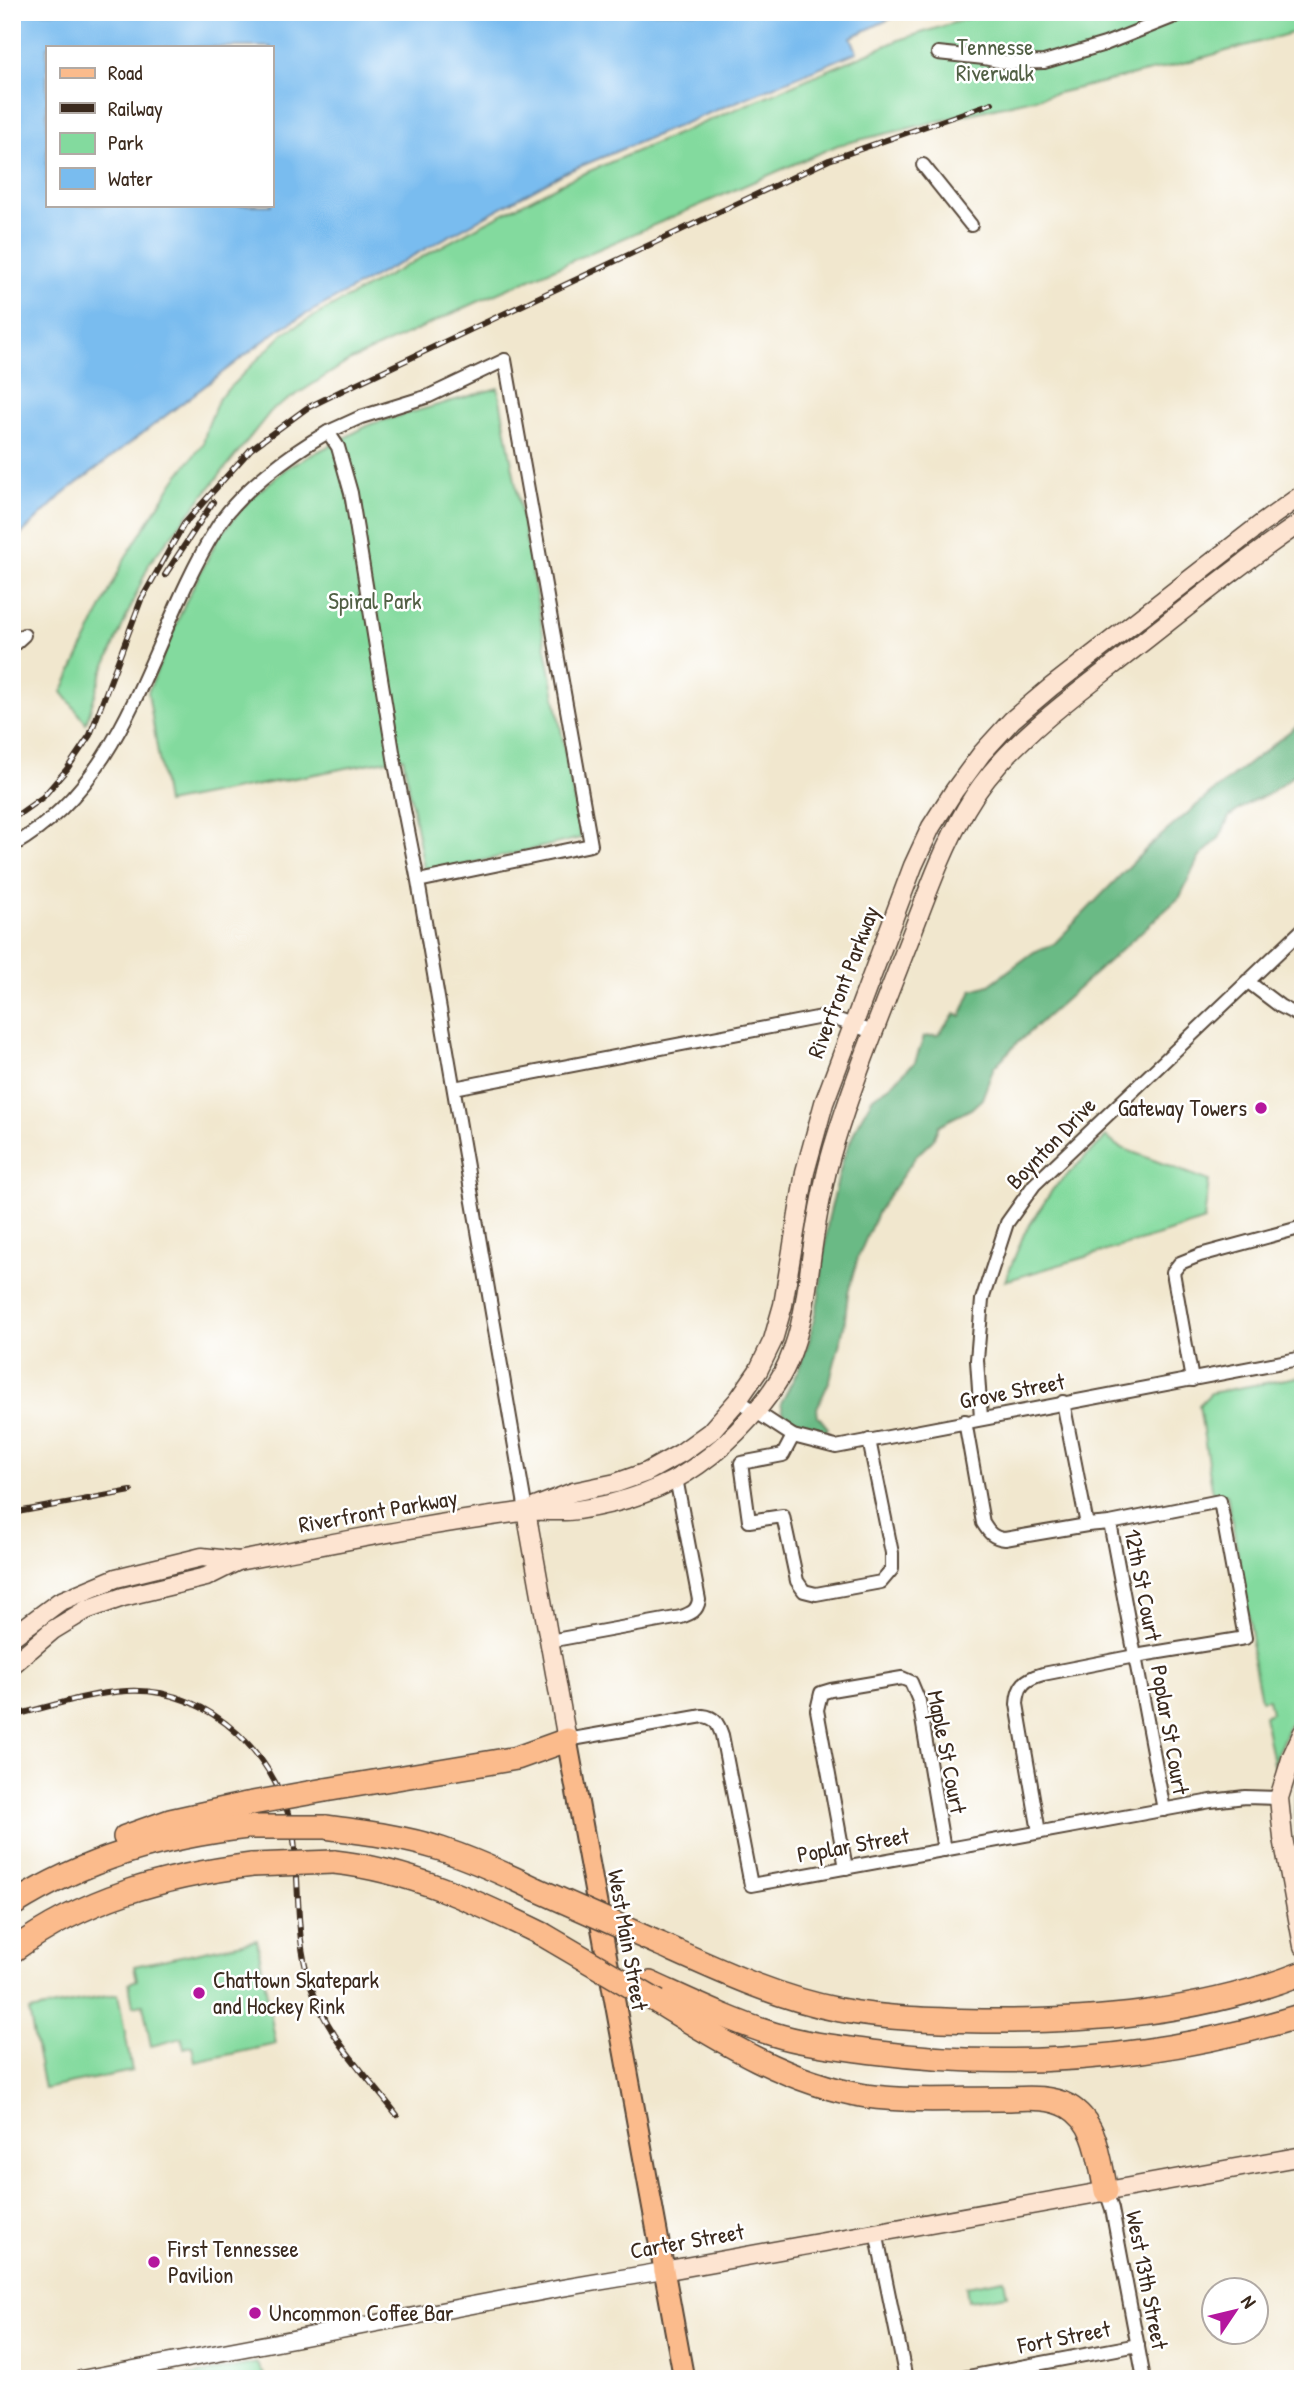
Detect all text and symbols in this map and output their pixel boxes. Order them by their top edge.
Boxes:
park label: Tennesse Riverwalk [956,31,1035,88]
legend [46,46,273,206]
text: Road [108,58,142,87]
text: Railway [108,94,163,123]
text: Park [108,128,143,157]
text: Water [108,164,153,193]
park label: Spiral Park [328,585,422,616]
street label: Riverfront Parkway [799,901,886,1062]
street label: Boynton Drive [999,1090,1103,1196]
place label: Gateway Towers [1118,1092,1247,1123]
marker: Gateway Towers [1253,1100,1269,1116]
street label: Grove Street [957,1365,1068,1416]
street label: Riverfront Parkway [296,1481,460,1540]
street label: 12th St Court [1117,1526,1170,1645]
street label: Poplar St Court [1144,1663,1197,1798]
street label: Maple St Court [920,1688,975,1817]
street label: Poplar Street [795,1819,912,1870]
street label: West Main Street [601,1867,656,2014]
place label: Chattown Skatepark and Hockey Rink [213,1964,380,2021]
marker: Chattown Skatepark and Hockey Rink [191,1985,207,2001]
street label: West 13th Street [1119,2208,1176,2353]
street label: Carter Street [627,2215,747,2266]
place label: First Tennessee Pavilion [167,2233,299,2290]
marker: First Tennessee Pavilion [146,2254,162,2270]
north arrow [1200,2276,1270,2346]
text: N [1235,2290,1262,2313]
place label: Uncommon Coffee Bar [269,2297,454,2328]
marker: Uncommon Coffee Bar [247,2305,263,2321]
street label: Fort Street [1014,2312,1114,2361]

